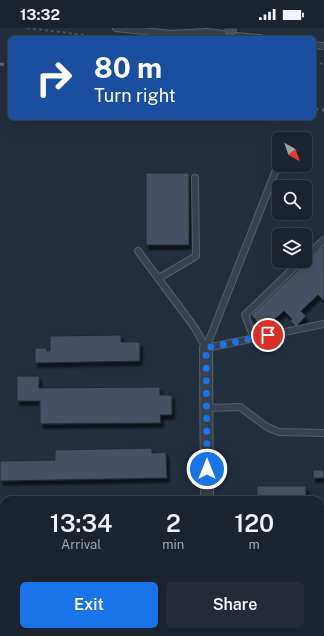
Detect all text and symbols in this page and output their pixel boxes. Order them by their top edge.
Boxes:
text: 13:32 [20,6,60,23]
text: 80 m [94,51,162,84]
icon: right [28,52,80,104]
text: Turn right [94,85,176,106]
north arrow [272,132,312,172]
map controls [272,132,312,268]
button: search [272,180,312,220]
button: layers [272,228,312,268]
pin [251,318,285,352]
icon: arrive [257,324,279,346]
position arrow [186,448,228,490]
text: 13:34 [50,509,112,537]
text: 2 [166,509,181,537]
text: 120 [234,509,274,537]
text: Arrival [61,537,101,552]
text: min [162,537,184,552]
text: m [249,537,260,552]
button: Exit [20,582,158,628]
button: Share [166,582,304,628]

